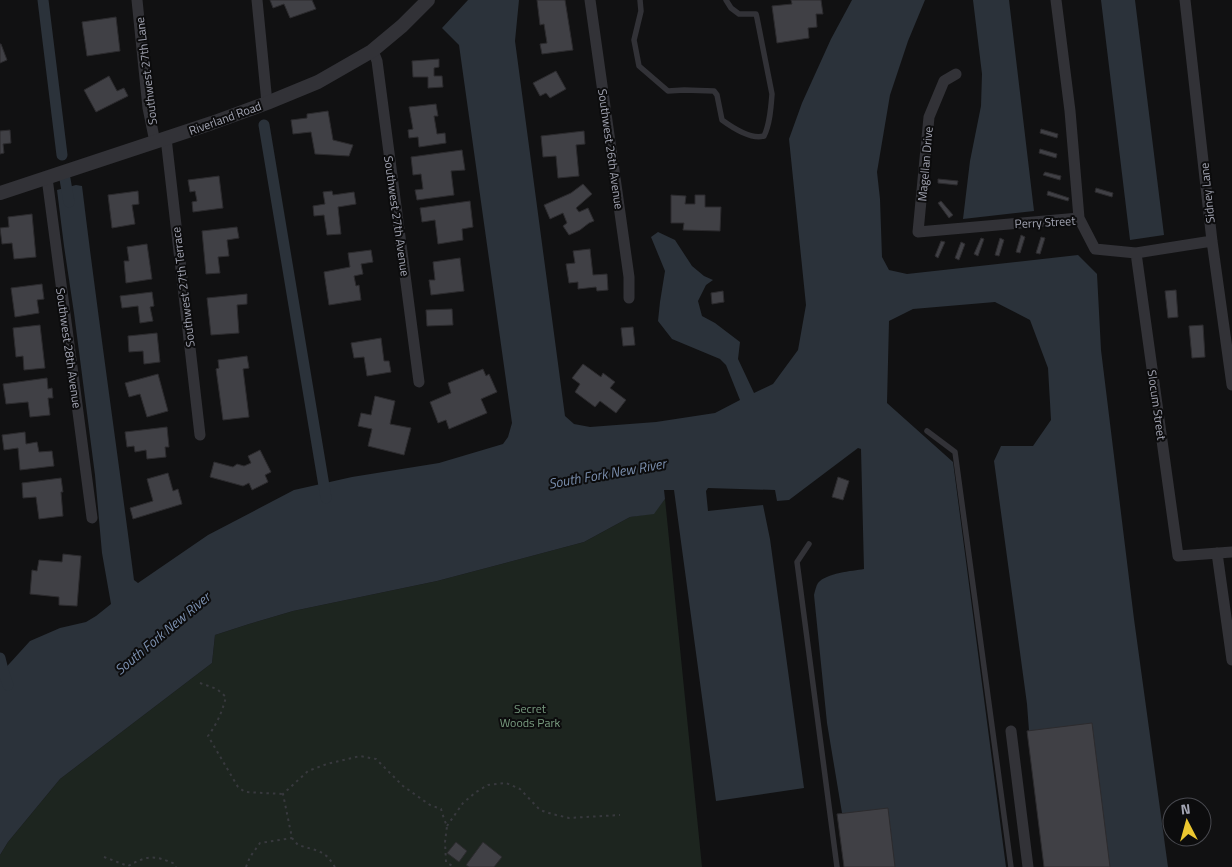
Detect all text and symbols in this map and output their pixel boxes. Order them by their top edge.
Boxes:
street label: Southwest 27th Lane [130,16,162,126]
street label: Southwest 26th Avenue [593,87,629,211]
street label: Riverland Road [186,96,264,140]
street label: Magellan Drive [912,126,938,202]
street label: Southwest 27th Avenue [379,154,415,278]
street label: Sidney Lane [1194,162,1220,224]
street label: Perry Street [1014,211,1077,233]
street label: Southwest 27th Terrace [166,226,200,348]
street label: Southwest 28th Avenue [51,286,87,410]
street label: Slocum Street [1143,369,1171,442]
water label: South Fork New River [547,452,669,494]
water label: South Fork New River [110,586,216,679]
park label: Secret Woods Park [500,699,561,732]
north arrow [1162,797,1212,847]
text: N [1180,798,1192,820]

